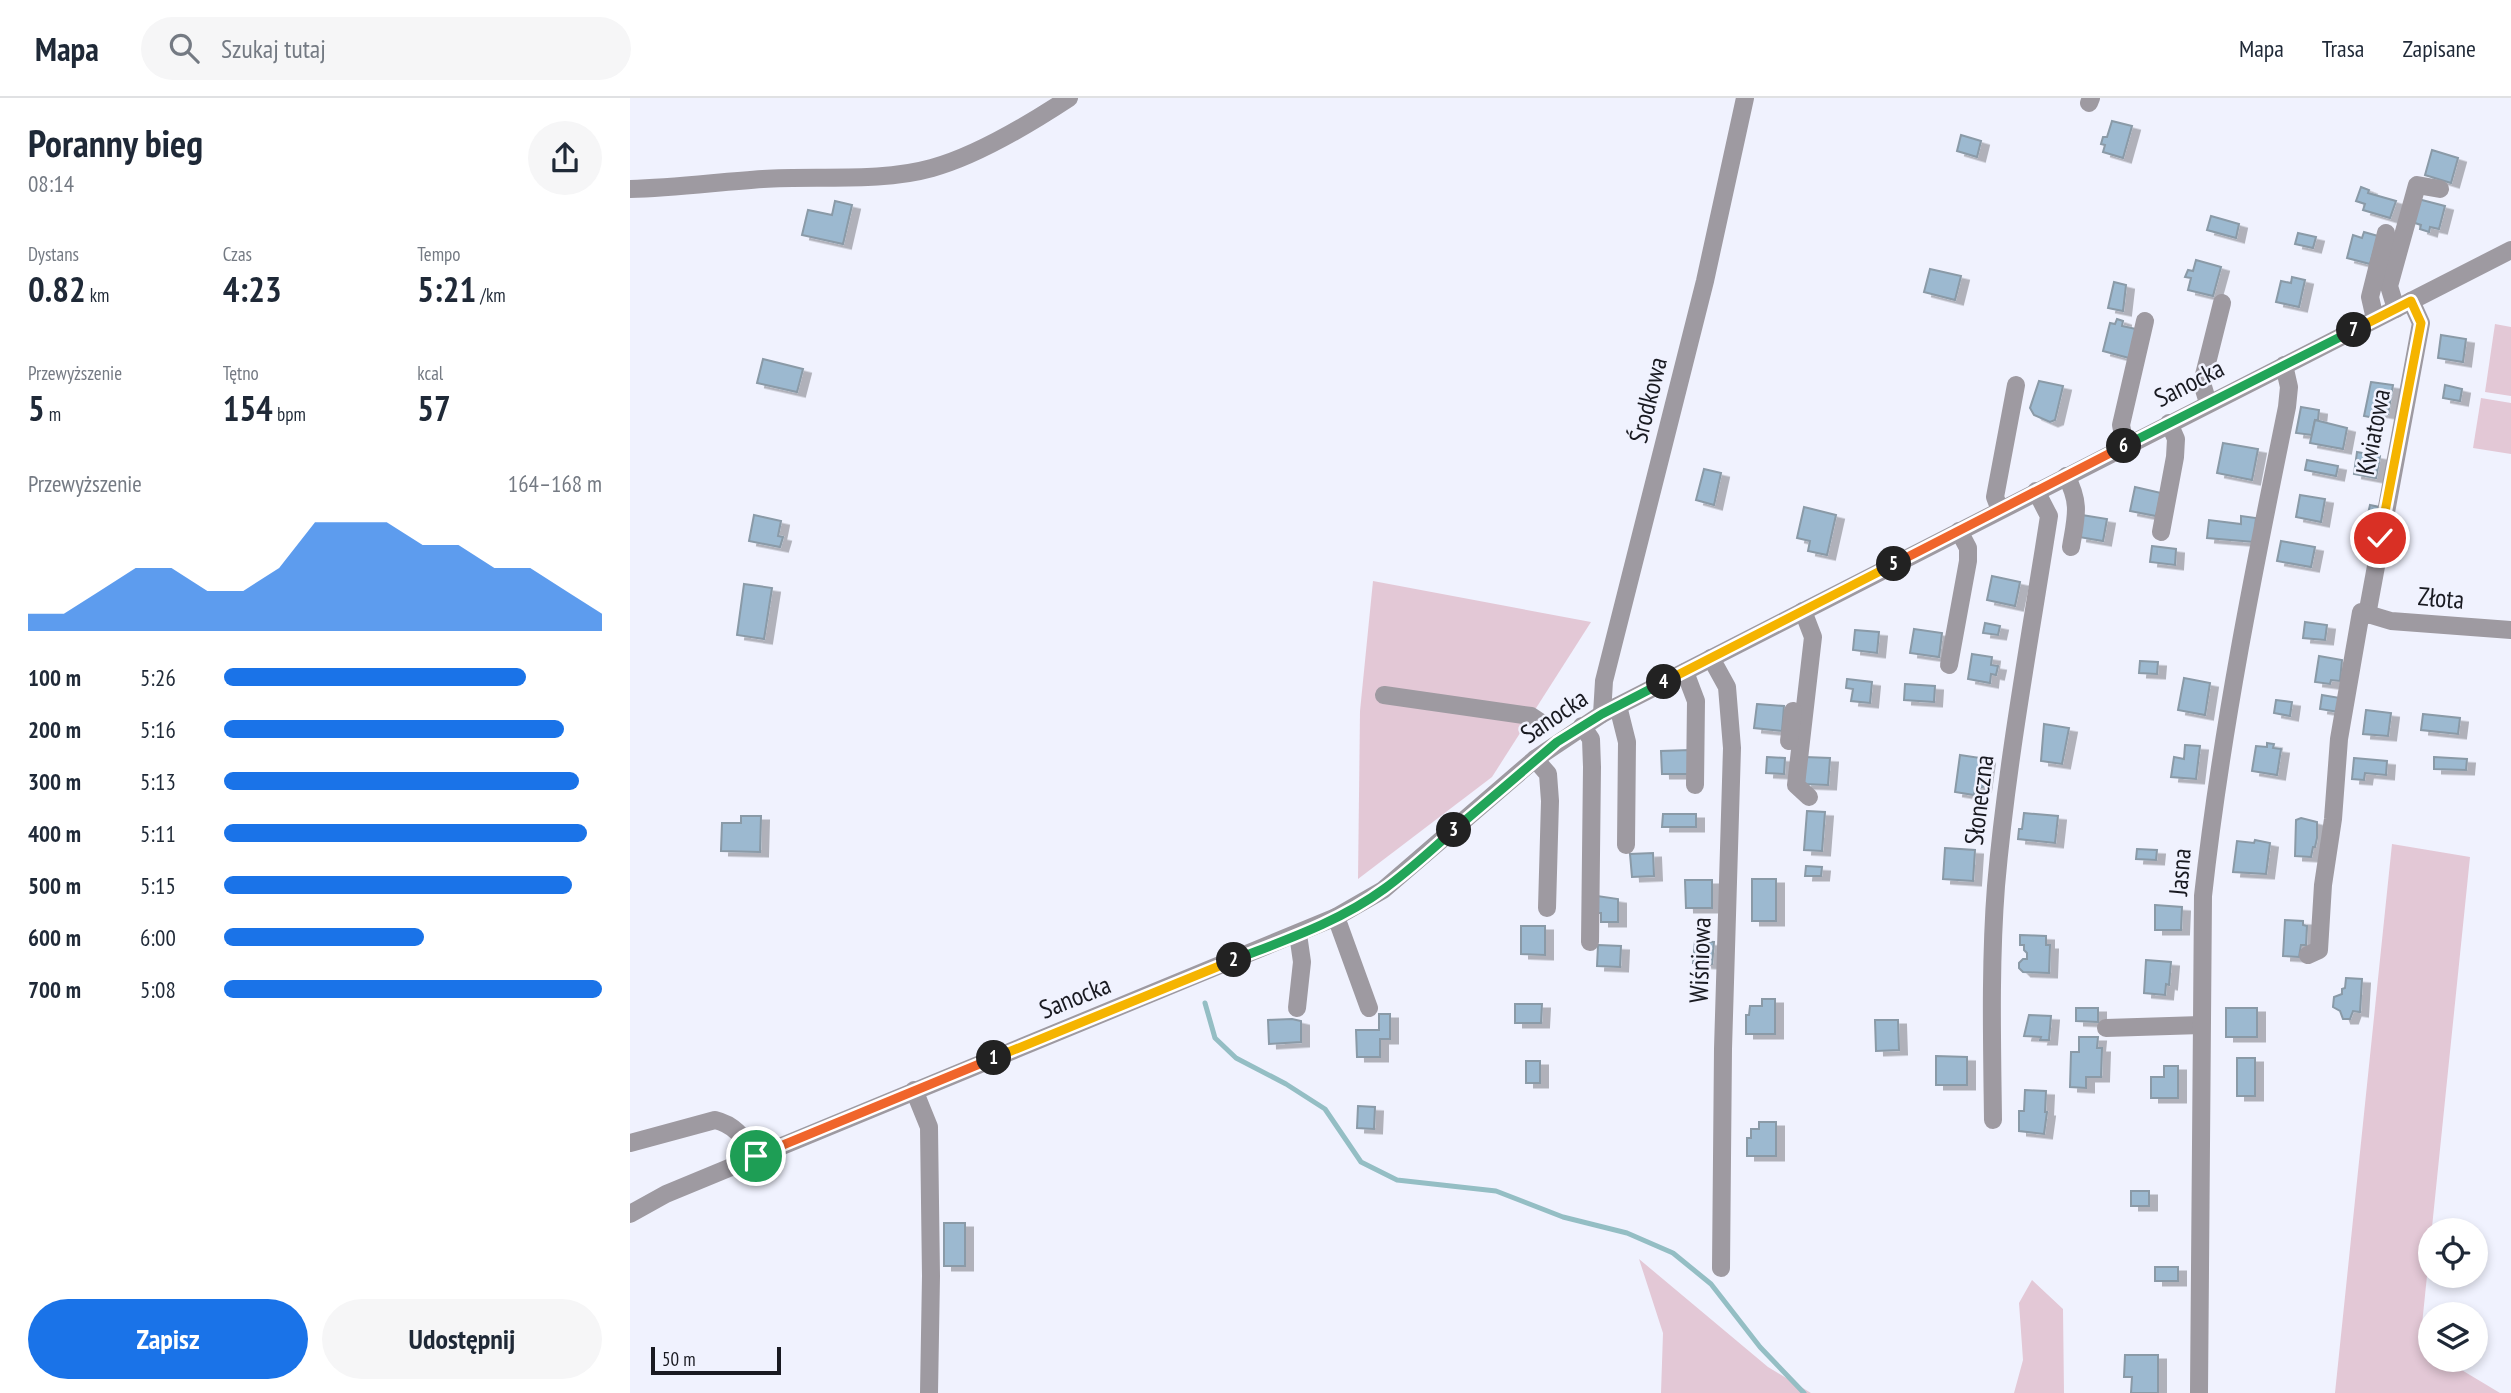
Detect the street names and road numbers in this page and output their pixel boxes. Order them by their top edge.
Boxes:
street label: Sanocka [2148,351,2229,414]
street label: Środkowa [1621,354,1674,446]
street label: Kwiatowa [2348,386,2397,478]
street label: Złota [2417,579,2466,616]
street label: Sanocka [1514,681,1594,750]
street label: Słoneczna [1957,753,2000,847]
street label: Jasna [2161,847,2198,898]
street label: Wiśniowa [1682,917,1717,1003]
street label: Sanocka [1034,967,1115,1026]

